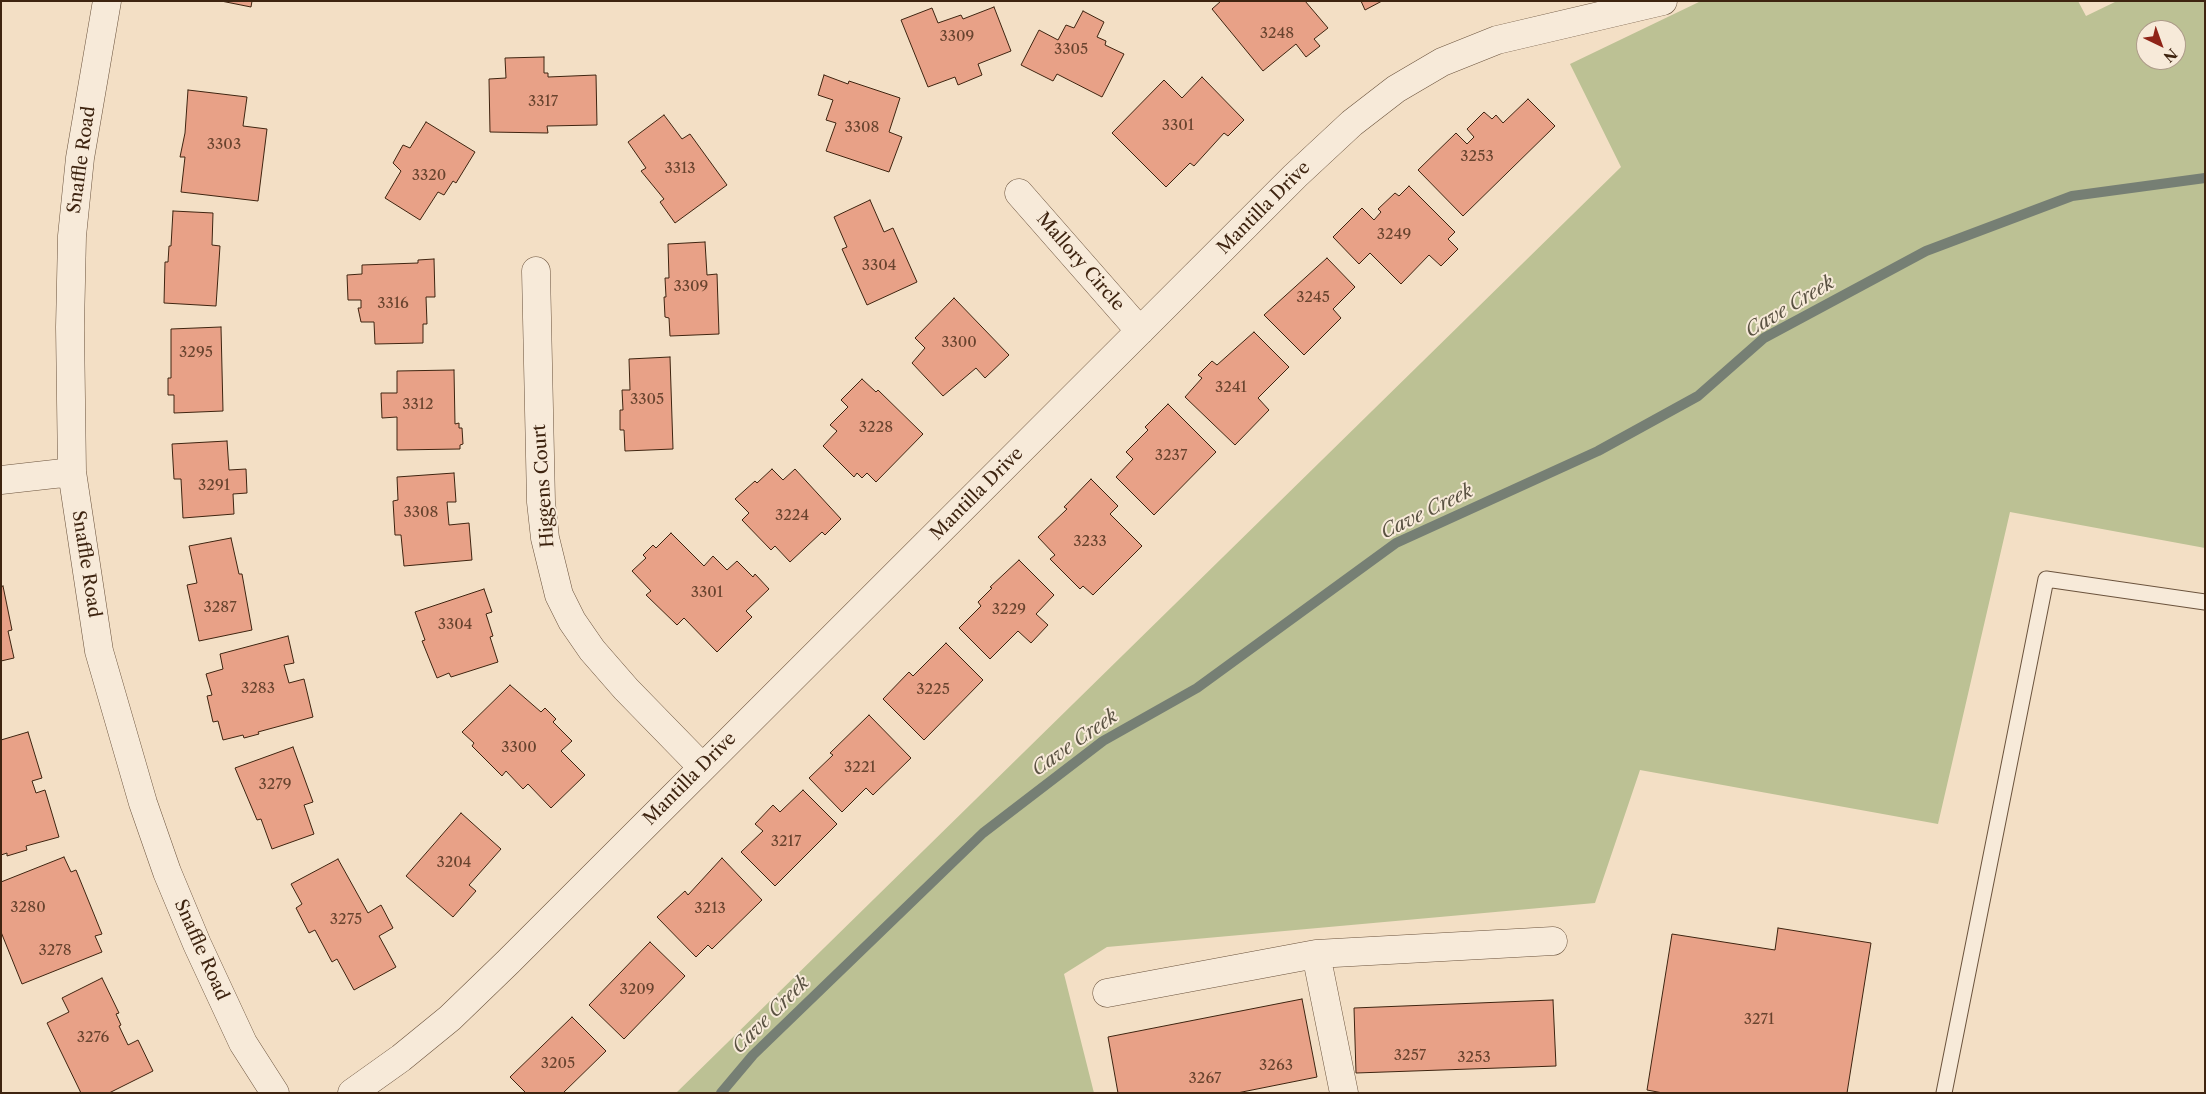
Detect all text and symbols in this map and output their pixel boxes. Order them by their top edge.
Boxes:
north arrow [2136,20,2186,70]
house number: 3248 [1260,25,1294,43]
house number: 3309 [940,28,974,46]
house number: 3305 [1054,41,1088,59]
text: N [2160,45,2181,66]
house number: 3317 [528,93,558,111]
street label: Snaffle Road [64,105,100,215]
house number: 3301 [1162,117,1194,135]
house number: 3308 [845,119,879,137]
house number: 3303 [207,136,241,154]
house number: 3253 [1460,148,1494,166]
street label: Mantilla Drive [1213,157,1315,259]
house number: 3313 [664,160,696,178]
house number: 3320 [412,167,446,185]
street label: Mallory Circle [1031,208,1129,316]
house number: 3249 [1377,226,1411,244]
house number: 3304 [862,257,896,275]
water label: Cave Creek [1741,272,1839,342]
house number: 3309 [674,278,708,296]
house number: 3245 [1296,289,1330,307]
house number: 3316 [377,295,409,313]
house number: 3300 [941,334,977,352]
house number: 3295 [179,344,213,362]
house number: 3241 [1215,379,1247,397]
house number: 3305 [630,391,664,409]
house number: 3312 [402,396,434,414]
house number: 3228 [859,419,893,437]
street label: Higgens Court [529,424,559,548]
street label: Mantilla Drive [926,443,1028,545]
house number: 3237 [1155,447,1187,465]
house number: 3291 [198,477,230,495]
water label: Cave Creek [1377,480,1477,544]
house number: 3308 [404,504,438,522]
house number: 3224 [775,507,809,525]
street label: Snaffle Road [67,509,105,619]
house number: 3233 [1073,533,1107,551]
house number: 3301 [691,584,723,602]
house number: 3287 [203,599,237,617]
house number: 3229 [992,601,1026,619]
house number: 3304 [438,616,472,634]
house number: 3283 [241,680,275,698]
house number: 3225 [916,681,950,699]
water label: Cave Creek [1028,705,1122,781]
street label: Mantilla Drive [639,728,741,830]
house number: 3300 [501,739,537,757]
house number: 3221 [844,759,876,777]
house number: 3279 [258,776,292,794]
house number: 3217 [771,833,801,851]
house number: 3204 [436,854,472,872]
street label: Snaffle Road [169,896,233,1004]
house number: 3280 [10,899,46,917]
house number: 3213 [694,900,726,918]
house number: 3275 [330,911,362,929]
house number: 3278 [38,942,72,960]
water label: Cave Creek [728,972,814,1058]
house number: 3209 [619,981,655,999]
house number: 3271 [1744,1011,1774,1029]
house number: 3276 [77,1029,109,1047]
house number: 3257 [1394,1047,1426,1065]
house number: 3253 [1457,1049,1491,1067]
house number: 3205 [541,1055,575,1073]
house number: 3263 [1259,1057,1293,1075]
house number: 3267 [1189,1070,1221,1088]

